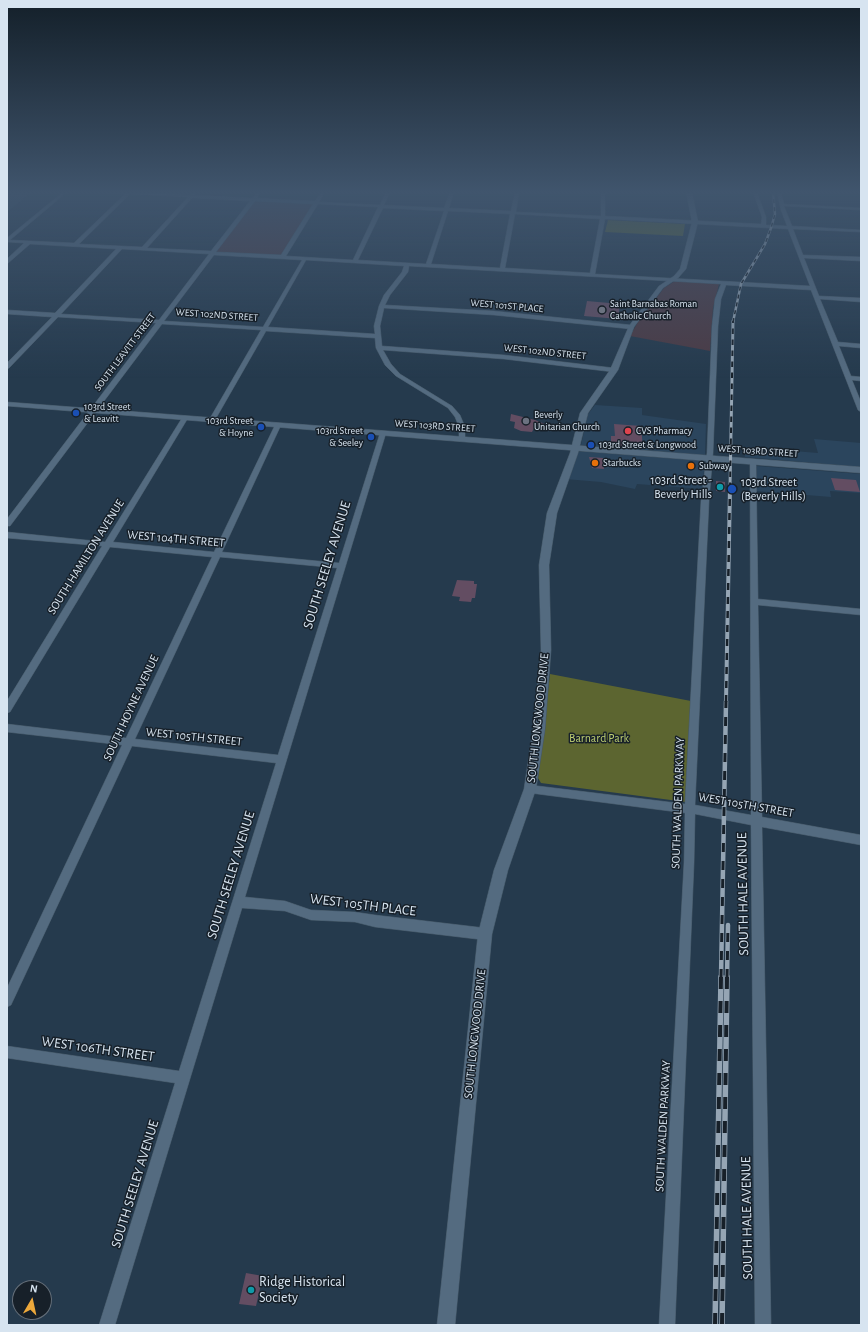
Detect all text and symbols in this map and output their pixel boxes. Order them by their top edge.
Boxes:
street label: WEST 101ST PLACE [470,297,544,315]
place label: Saint Barnabas Roman Catholic Church [610,298,697,322]
marker: Saint Barnabas Roman Catholic Church [597,305,607,315]
street label: WEST 102ND STREET [175,306,259,324]
street label: SOUTH LEAVITT STREET [92,311,158,393]
street label: WEST 102ND STREET [503,342,587,362]
place label: 103rd Street & Leavitt [84,401,130,424]
marker: 103rd Street & Leavitt [71,408,81,418]
place label: Beverly Unitarian Church [534,409,600,432]
place label: 103rd Street & Hoyne [207,415,253,438]
marker: Beverly Unitarian Church [521,416,531,426]
street label: WEST 103RD STREET [394,417,476,435]
marker: 103rd Street & Hoyne [256,422,266,432]
place label: 103rd Street & Seeley [317,425,363,448]
place label: CVS Pharmacy [636,425,692,437]
marker: CVS Pharmacy [623,426,633,436]
marker: 103rd Street & Seeley [366,432,376,442]
place label: 103rd Street & Longwood [599,439,696,451]
marker: 103rd Street & Longwood [586,440,596,450]
street label: WEST 103RD STREET [717,442,799,460]
place label: Starbucks [603,457,641,469]
marker: Starbucks [590,458,600,468]
place label: Subway [699,460,729,472]
marker: Subway [686,461,696,471]
place label: 103rd Street - Beverly Hills [651,473,712,501]
place label: 103rd Street (Beverly Hills) [741,475,806,503]
marker: 103rd Street - Beverly Hills [715,482,725,492]
marker: 103rd Street (Beverly Hills) [726,483,738,495]
street label: SOUTH HAMILTON AVENUE [45,497,127,617]
street label: SOUTH SEELEY AVENUE [300,499,354,631]
street label: WEST 104TH STREET [127,528,225,550]
street label: SOUTH HOYNE AVENUE [100,653,162,763]
street label: SOUTH LONGWOOD DRIVE [524,653,552,783]
street label: WEST 105TH STREET [145,725,243,749]
park label: Barnard Park [569,731,629,745]
street label: SOUTH WALDEN PARKWAY [669,737,687,869]
street label: WEST 105TH STREET [697,790,795,820]
street label: SOUTH SEELEY AVENUE [204,809,258,941]
street label: SOUTH HALE AVENUE [734,832,752,956]
street label: WEST 105TH PLACE [309,890,417,920]
street label: SOUTH LONGWOOD DRIVE [461,969,489,1099]
street label: WEST 106TH STREET [41,1033,155,1065]
street label: SOUTH WALDEN PARKWAY [652,1060,674,1192]
street label: SOUTH SEELEY AVENUE [108,1118,162,1250]
street label: SOUTH HALE AVENUE [738,1156,756,1280]
place label: Ridge Historical Society [259,1274,345,1306]
north arrow [12,1280,52,1320]
text: N [29,1283,38,1295]
marker: Ridge Historical Society [246,1285,256,1295]

